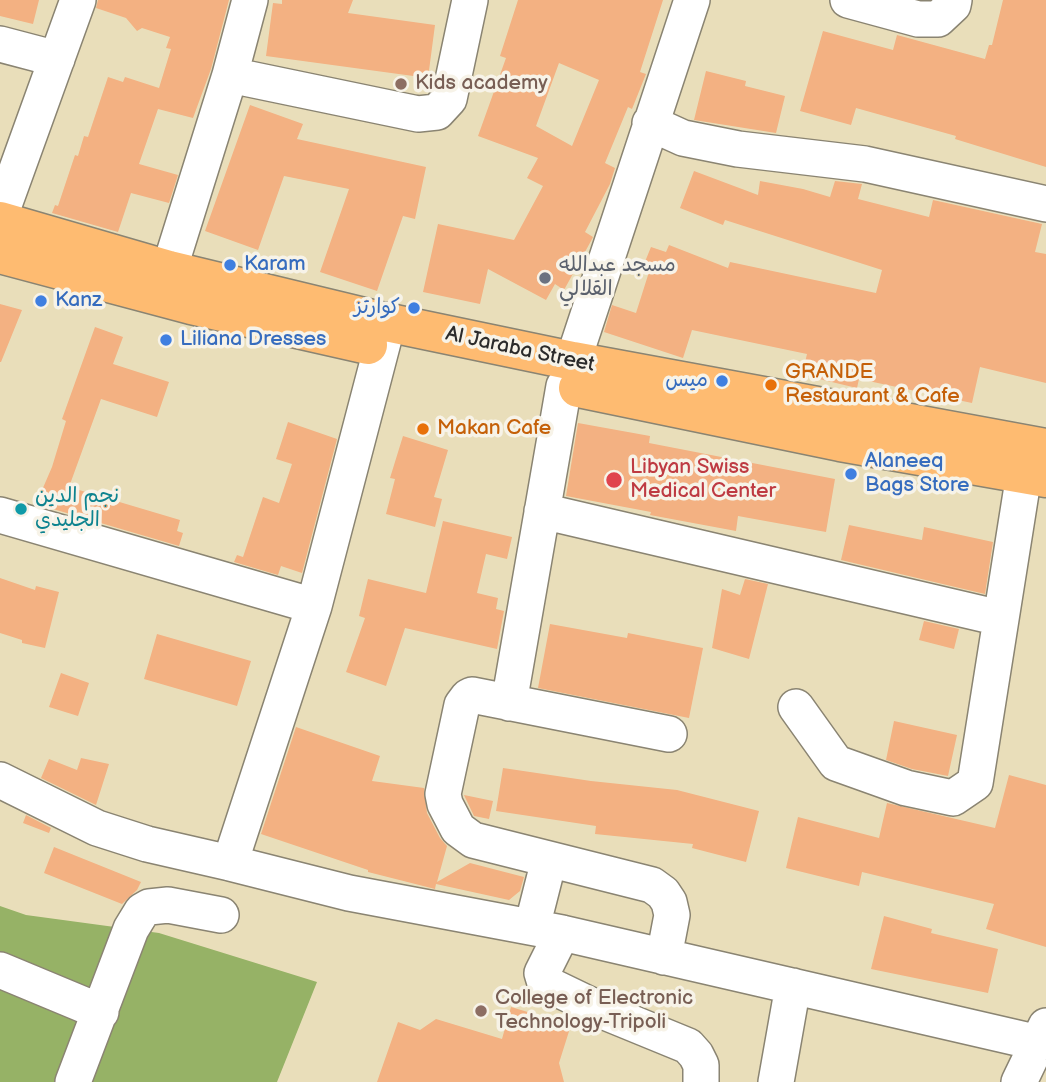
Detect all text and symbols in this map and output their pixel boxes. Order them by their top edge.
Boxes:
place label: Kids academy [415,71,548,97]
marker: Kids academy [393,76,409,92]
place label: Karam [244,252,306,278]
place label: مسجد عبدالله القلالي [559,253,676,303]
marker: Karam [222,257,238,273]
marker: مسجد عبدالله القلالي [537,270,553,286]
place label: Kanz [55,288,102,314]
marker: Kanz [33,293,49,309]
place label: كوارتز [354,295,400,321]
marker: كوارتز [406,300,422,316]
street label: Al Jaraba Street [443,322,597,378]
place label: Liliana Dresses [180,327,326,353]
marker: Liliana Dresses [158,332,174,348]
place label: GRANDE Restaurant & Cafe [785,360,960,410]
place label: ميس [665,368,708,394]
marker: ميس [714,373,730,389]
marker: GRANDE Restaurant & Cafe [763,377,779,393]
place label: Makan Cafe [437,416,551,442]
marker: Makan Cafe [415,421,431,437]
place label: Alaneeq Bags Store [865,449,970,499]
place label: Libyan Swiss Medical Center [630,455,776,505]
marker: Alaneeq Bags Store [843,466,859,482]
marker: Libyan Swiss Medical Center [604,470,624,490]
place label: نجم الدين الجليدي [35,484,119,534]
marker: نجم الدين الجليدي [13,501,29,517]
place label: College of Electronic Technology-Tripoli [495,986,693,1036]
marker: College of Electronic Technology-Tripoli [473,1003,489,1019]

